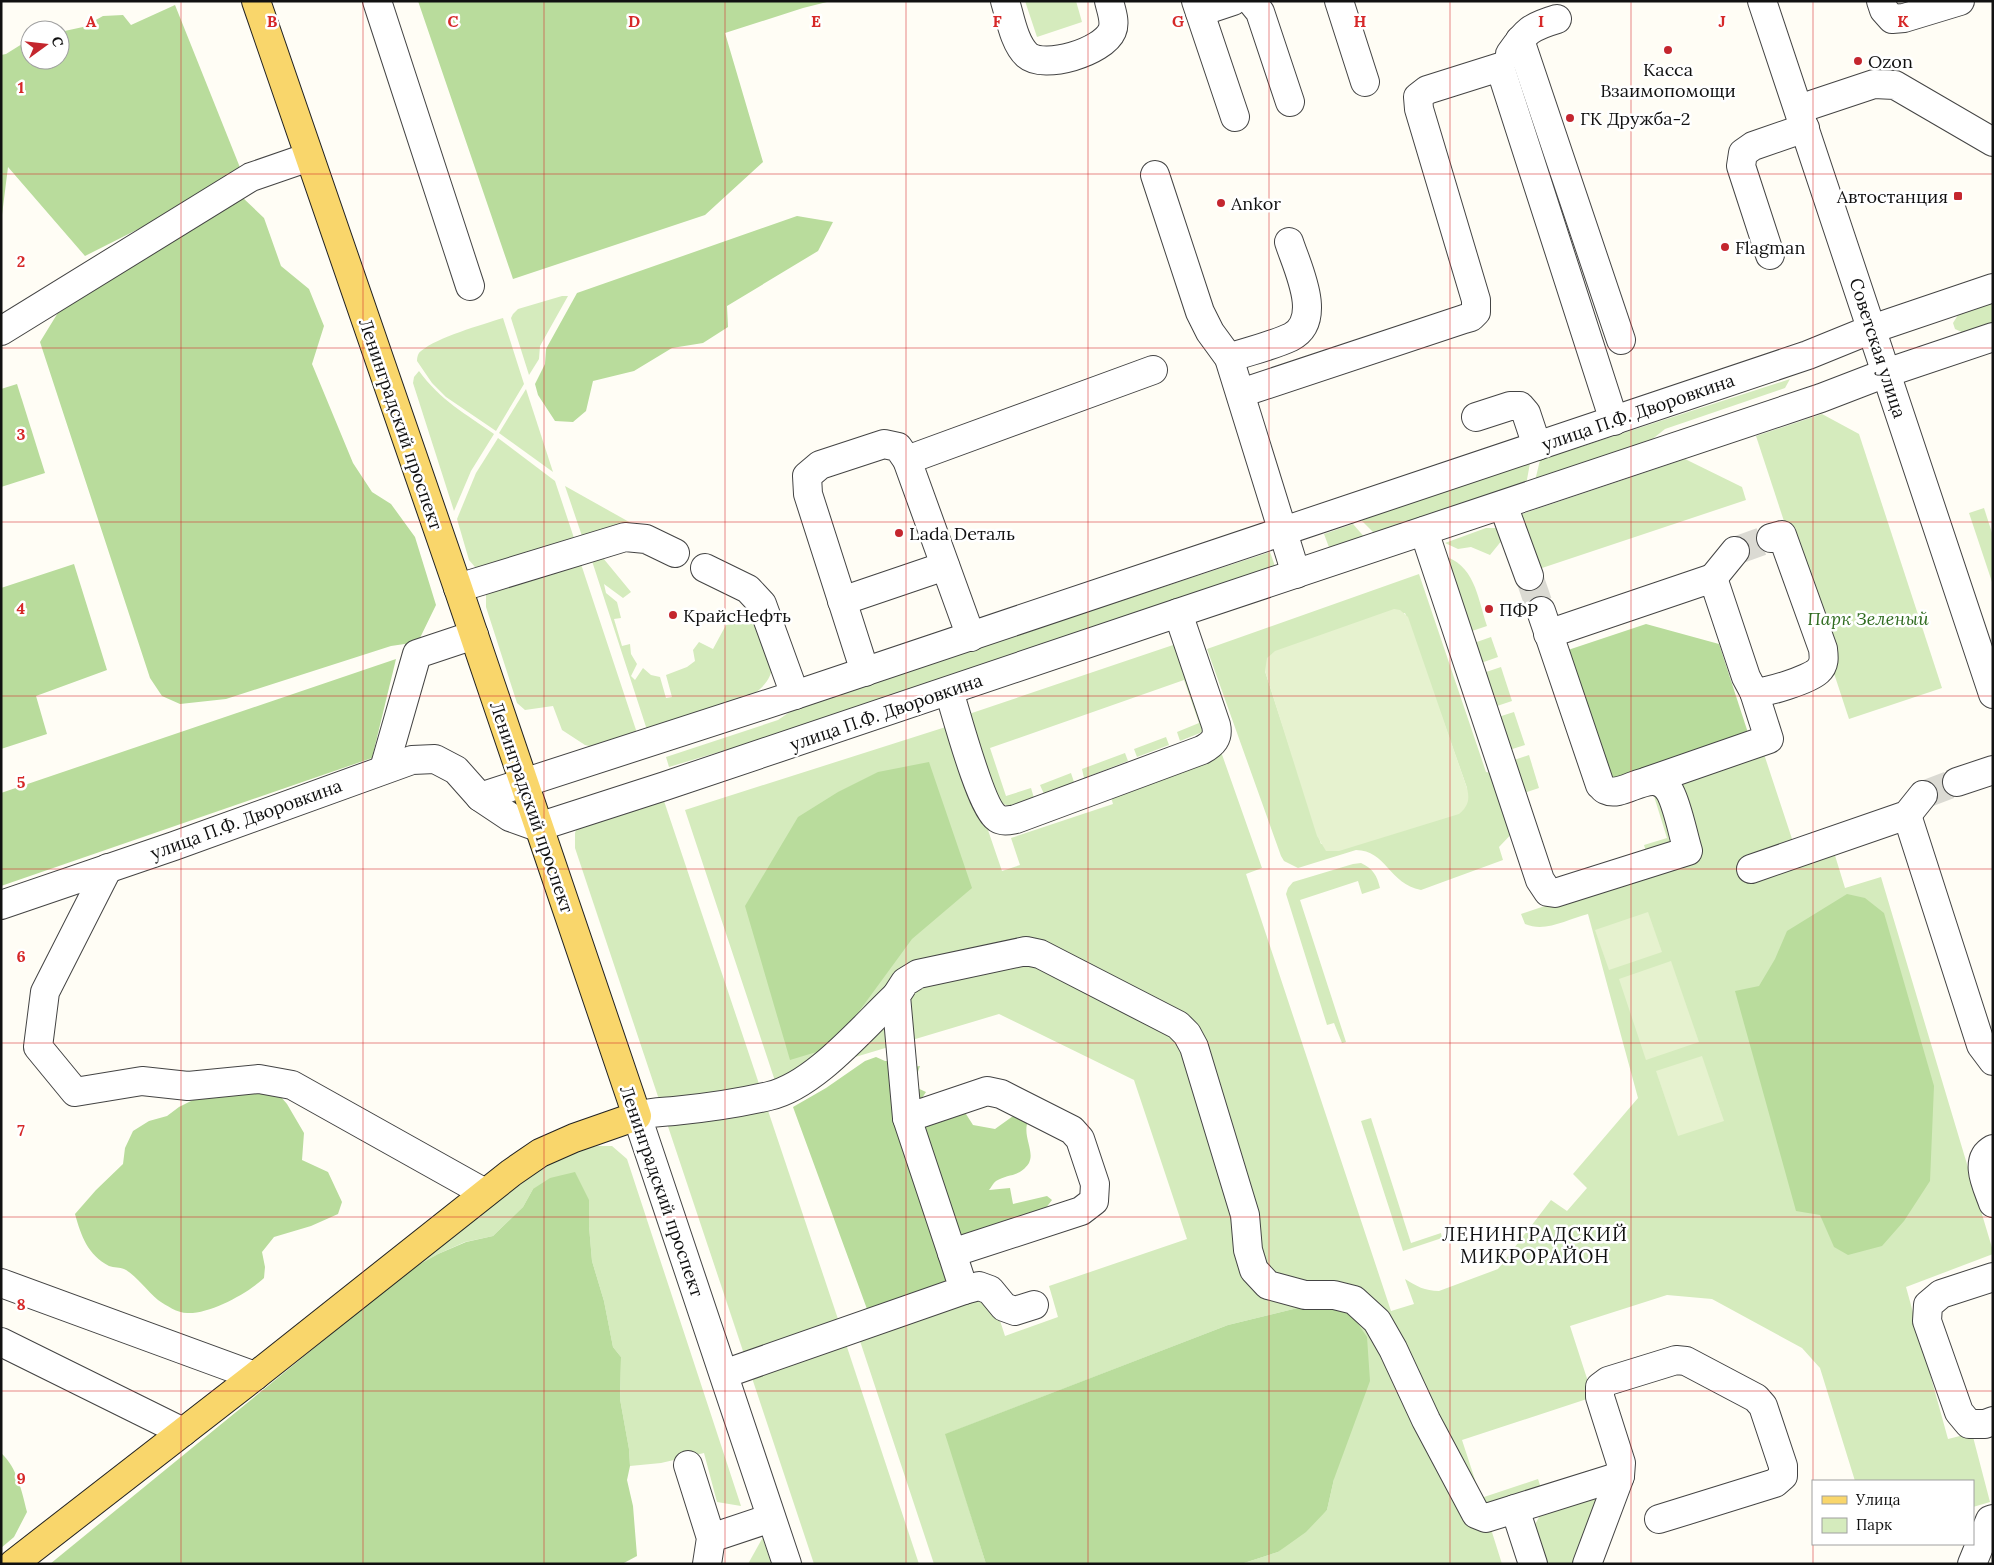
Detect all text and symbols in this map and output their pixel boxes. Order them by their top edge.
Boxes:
text: A [86,11,97,31]
text: B [267,11,278,31]
text: C [447,11,459,31]
text: D [628,11,640,31]
text: E [811,11,821,31]
text: F [992,11,1002,31]
text: G [1172,11,1184,31]
text: H [1354,11,1367,31]
text: I [1538,11,1544,31]
text: J [1718,11,1726,31]
text: K [1897,11,1909,31]
north arrow [20,20,70,70]
text: С [48,35,68,49]
marker: Касса Взаимопомощи [1662,44,1674,56]
place label: Ozon [1868,50,1913,73]
marker: Ozon [1852,55,1864,67]
place label: Касса Взаимопомощи [1600,58,1736,102]
text: 1 [18,77,24,97]
place label: ГК Дружба-2 [1580,107,1690,130]
marker: ГК Дружба-2 [1564,112,1576,124]
place label: Автостанция [1836,185,1948,208]
marker: Автостанция [1952,190,1964,202]
place label: Ankor [1230,192,1281,215]
marker: Ankor [1215,197,1227,209]
place label: Flagman [1735,236,1805,259]
marker: Flagman [1719,241,1731,253]
text: 2 [17,251,25,271]
street label: Советская улица [1845,275,1911,421]
street label: Ленинградский проспект [354,315,448,533]
street label: улица П.Ф. Дворовкина [1539,368,1737,456]
text: 3 [17,424,26,444]
place label: Lada Dеталь [909,522,1015,545]
marker: Lada Dеталь [893,527,905,539]
text: 4 [17,598,26,618]
place label: ПФР [1499,598,1538,621]
marker: ПФР [1483,603,1495,615]
place label: КрайсНефть [683,604,791,627]
park label: Парк Зеленый [1807,607,1929,630]
marker: КрайсНефть [667,609,679,621]
street label: улица П.Ф. Дворовкина [787,668,985,756]
street label: Ленинградский проспект [485,698,579,916]
text: 5 [17,772,26,792]
street label: улица П.Ф. Дворовкина [147,774,345,864]
text: 6 [16,946,26,966]
street label: Ленинградский проспект [615,1082,709,1300]
text: 7 [17,1120,25,1140]
district label: ЛЕНИНГРАДСКИЙ МИКРОРАЙОН [1442,1222,1628,1268]
text: 8 [16,1294,26,1314]
text: 9 [16,1468,26,1488]
legend [1812,1480,1974,1545]
text: Улица [1855,1490,1901,1509]
text: Парк [1856,1515,1892,1534]

